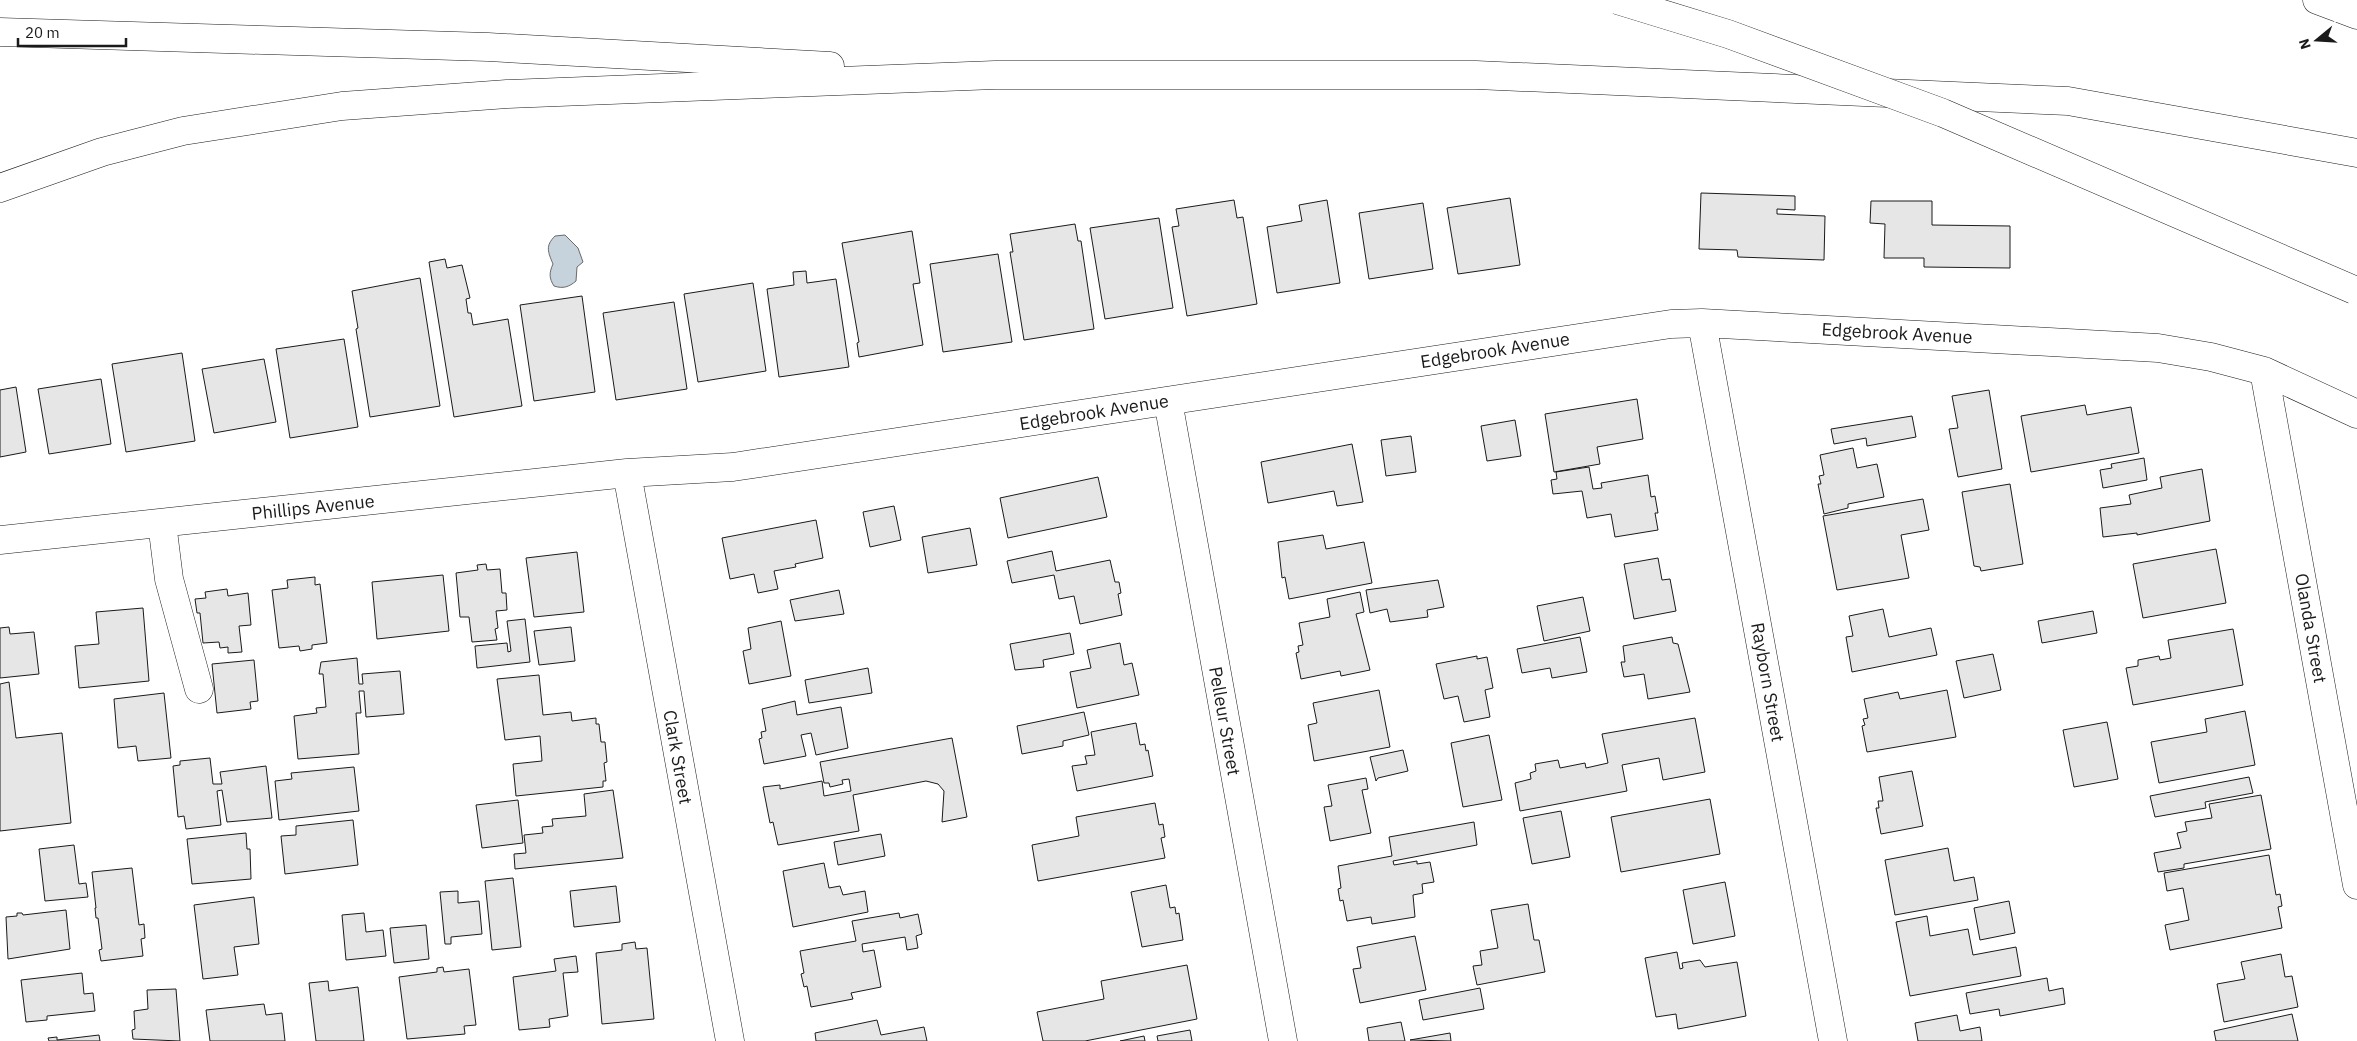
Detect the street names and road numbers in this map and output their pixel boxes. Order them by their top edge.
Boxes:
street label: Edgebrook Avenue [1821,318,1973,348]
street label: Edgebrook Avenue [1419,327,1571,373]
street label: Edgebrook Avenue [1018,389,1170,435]
street label: Phillips Avenue [250,489,376,525]
street label: Olanda Street [2290,571,2332,685]
street label: Rayborn Street [1746,621,1790,743]
street label: Pelleur Street [1204,665,1246,777]
street label: Clark Street [658,708,698,806]

